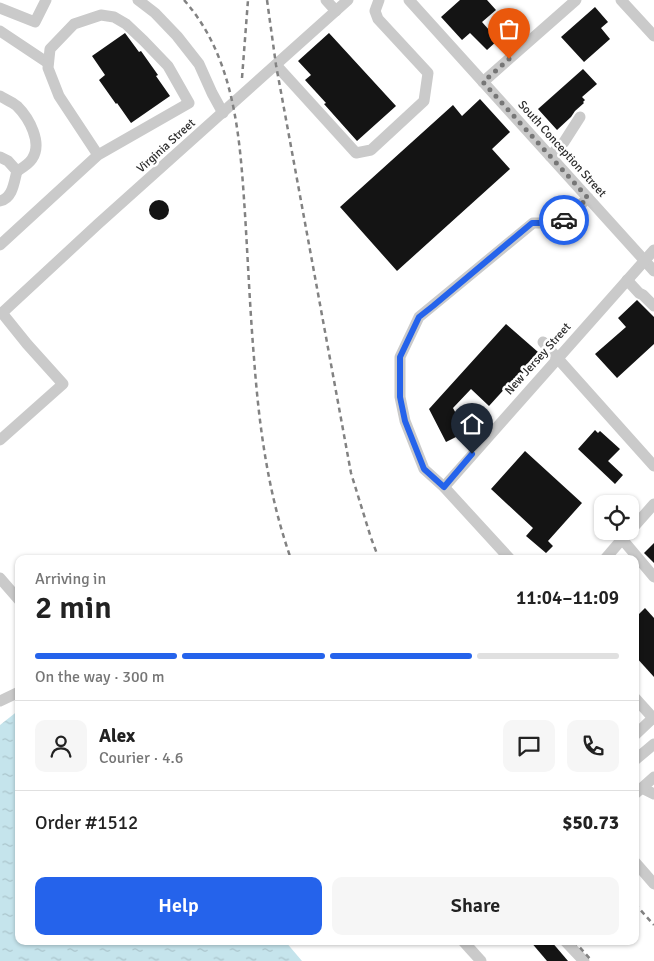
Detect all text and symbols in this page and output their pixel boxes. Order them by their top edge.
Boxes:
pin [488,8,530,59]
icon: bag [495,15,523,43]
street label: South Conception Street [515,98,609,200]
street label: Virginia Street [134,116,198,176]
courier [539,195,589,245]
icon: car [550,206,578,234]
street label: New Jersey Street [502,320,574,398]
pin [451,403,493,454]
icon: home [458,410,486,438]
map controls [594,495,639,540]
button: locate [594,495,639,540]
text: Arriving in [35,569,106,589]
text: 11:04–11:09 [516,586,619,610]
text: 2 min [35,588,112,627]
text: On the way · 300 m [35,667,165,687]
button: person [35,720,87,772]
button: chat [503,720,555,772]
button: phone [567,720,619,772]
text: Alex [99,724,135,748]
text: Courier · 4.6 [99,748,183,768]
text: Order #1512 [35,811,138,835]
text: $50.73 [562,811,619,835]
button: Help [35,877,322,935]
button: Share [332,877,619,935]

